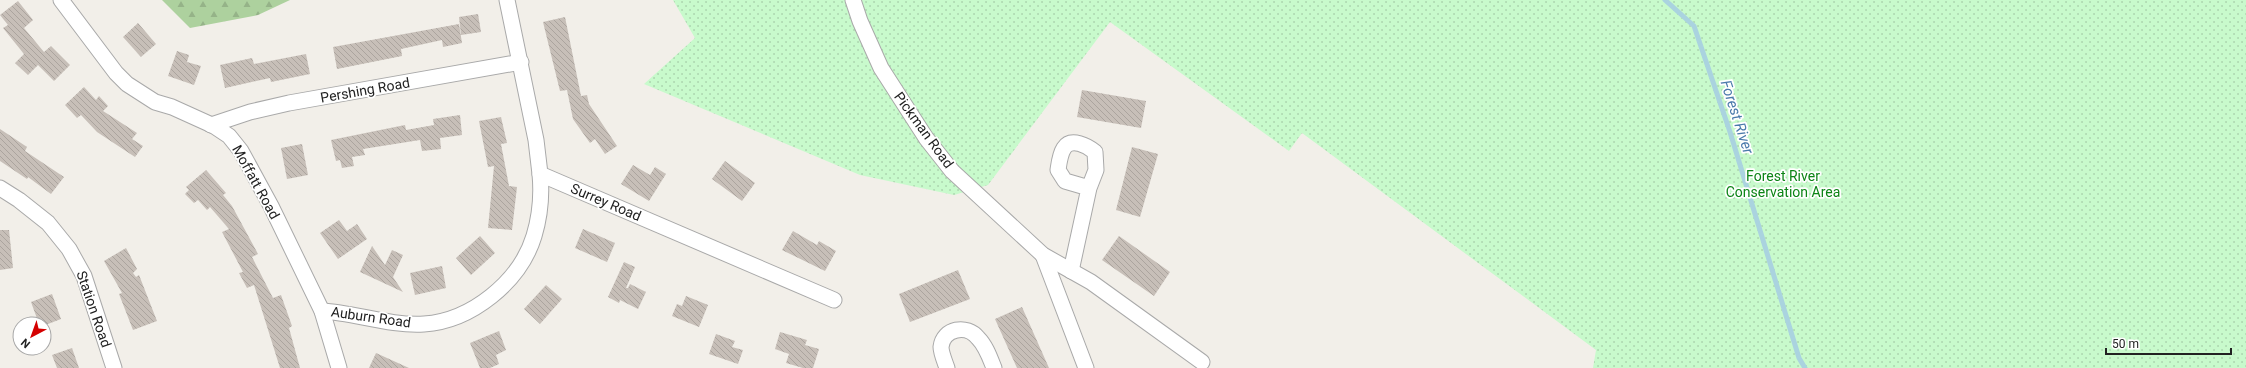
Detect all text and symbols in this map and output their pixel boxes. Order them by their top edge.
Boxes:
street label: Pershing Road [319,74,411,106]
water label: Forest River [1717,78,1758,157]
street label: Pickman Road [891,89,957,171]
street label: Moffatt Road [229,142,283,222]
park label: Forest River Conservation Area [1726,168,1840,200]
street label: Surrey Road [568,180,644,224]
street label: Station Road [73,269,115,349]
street label: Auburn Road [330,303,412,331]
north arrow [12,316,52,356]
scale bar [2106,330,2231,356]
text: N [18,336,33,351]
text: 50 m [2112,337,2139,351]

